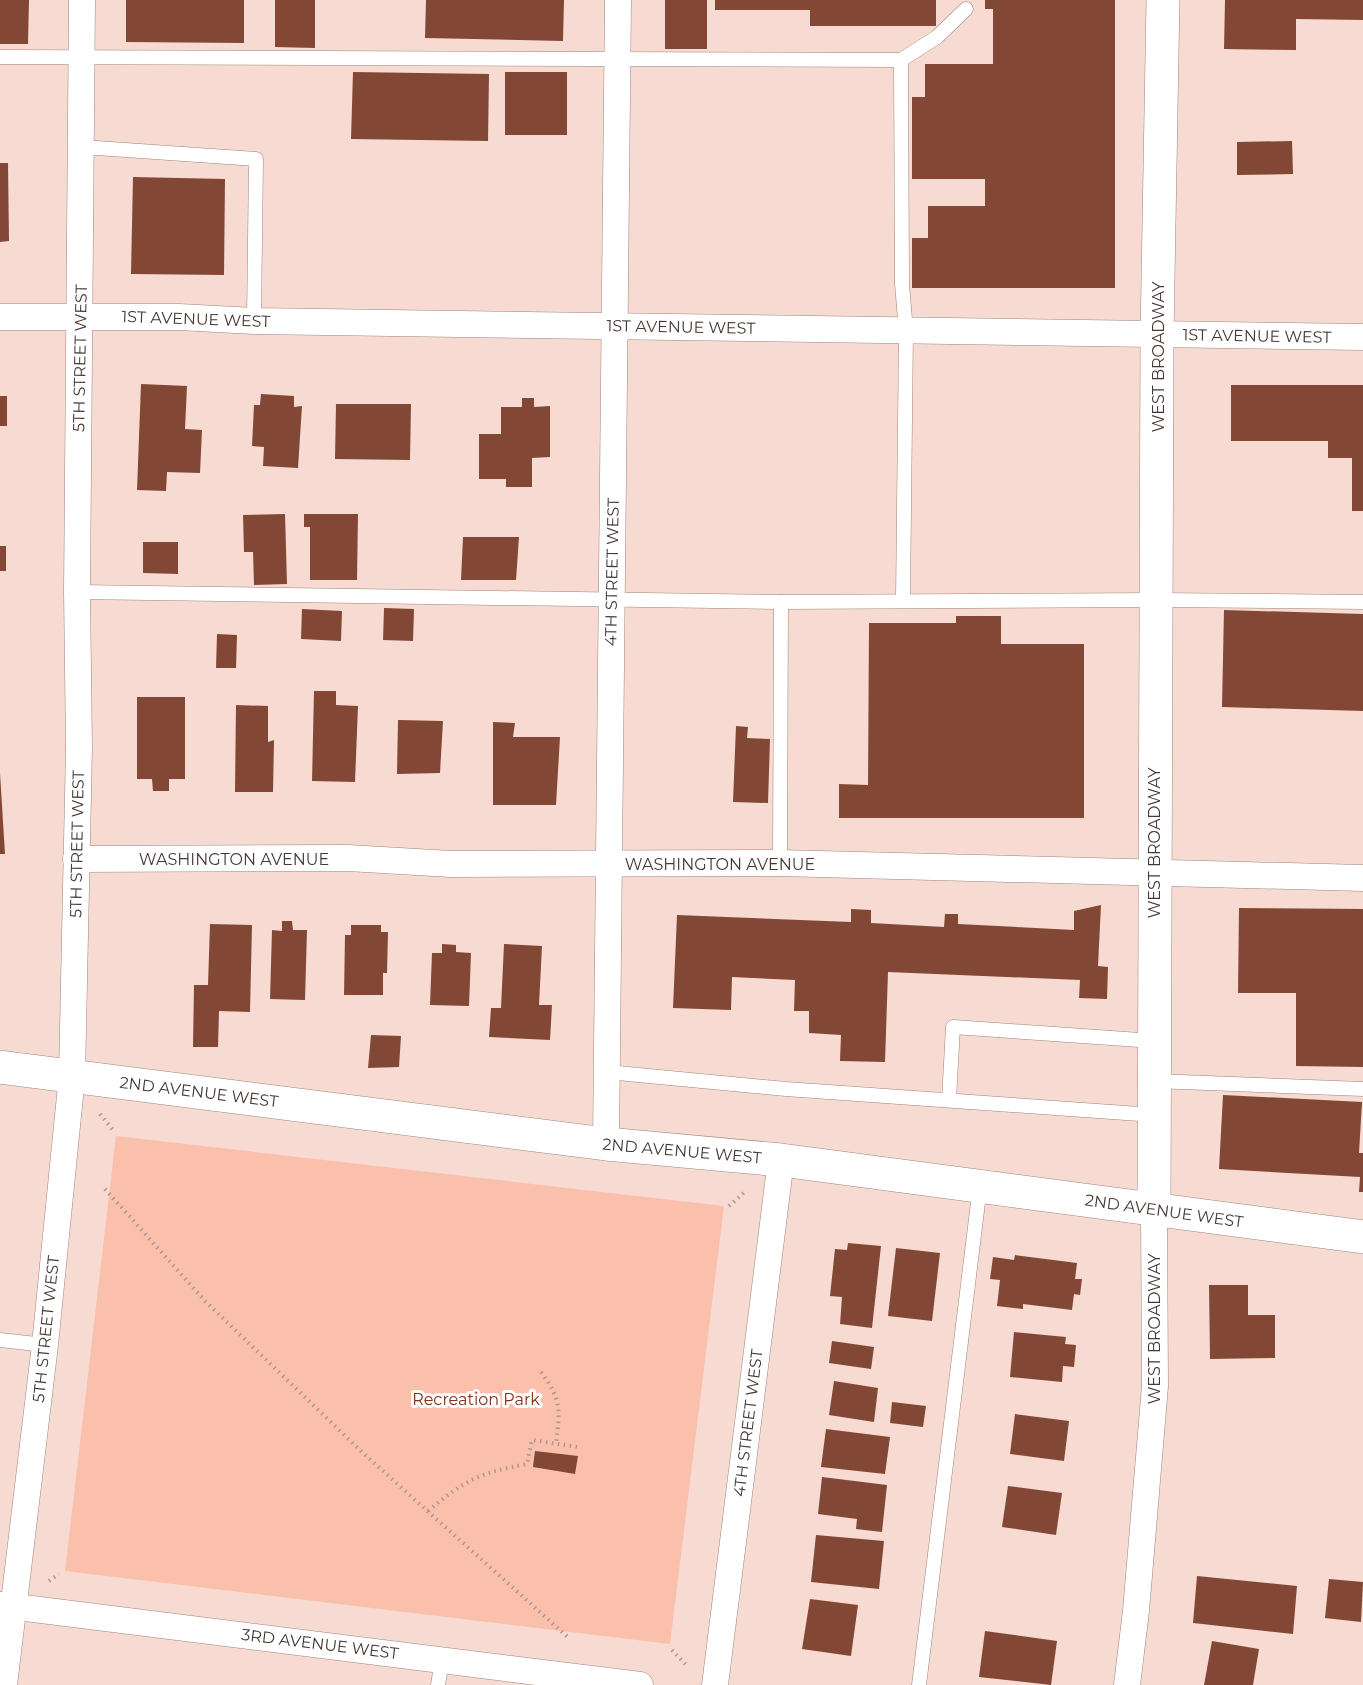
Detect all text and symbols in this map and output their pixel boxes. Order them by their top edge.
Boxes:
street label: WEST BROADWAY [1149,281,1168,432]
street label: 5TH STREET WEST [69,283,91,432]
street label: 1ST AVENUE WEST [121,307,272,331]
street label: 1ST AVENUE WEST [606,316,756,338]
street label: 1ST AVENUE WEST [1182,325,1332,347]
street label: 4TH STREET WEST [601,497,623,646]
street label: WEST BROADWAY [1145,767,1164,918]
street label: 5TH STREET WEST [66,769,88,918]
street label: WASHINGTON AVENUE [139,850,329,869]
street label: WASHINGTON AVENUE [625,855,815,874]
street label: 2ND AVENUE WEST [119,1073,280,1111]
street label: 2ND AVENUE WEST [602,1135,763,1167]
street label: 2ND AVENUE WEST [1084,1190,1245,1232]
street label: WEST BROADWAY [1145,1253,1164,1404]
street label: 5TH STREET WEST [29,1254,63,1403]
street label: 4TH STREET WEST [730,1347,767,1498]
park label: Recreation Park [412,1390,540,1409]
street label: 3RD AVENUE WEST [240,1625,400,1663]

